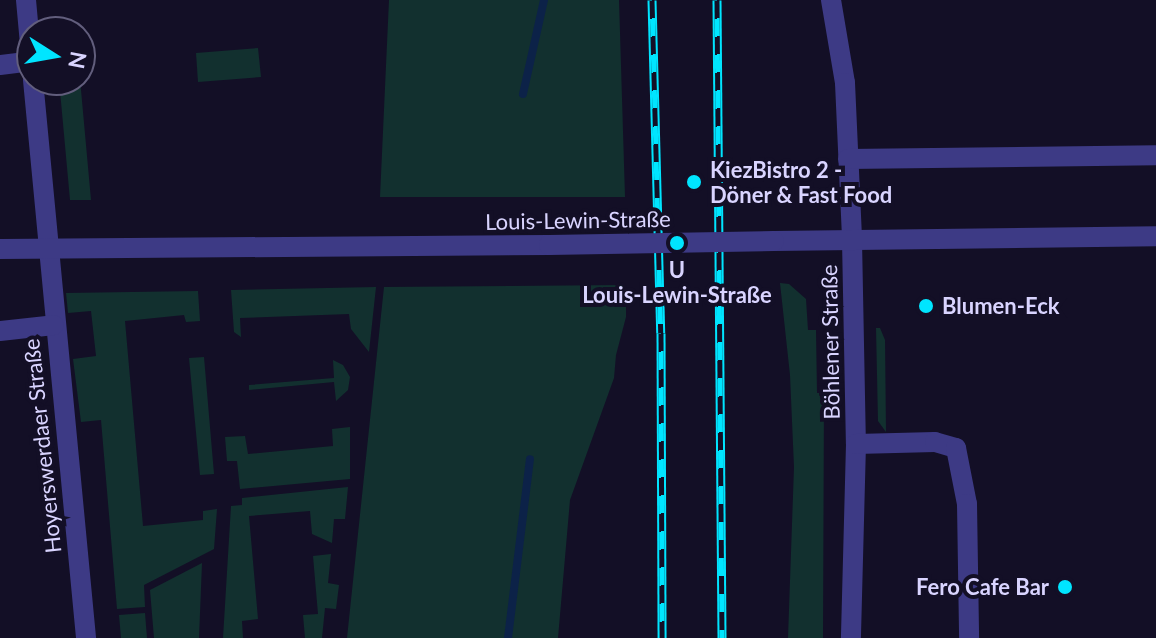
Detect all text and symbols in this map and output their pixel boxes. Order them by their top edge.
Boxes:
north arrow [16,16,96,96]
text: N [63,49,93,71]
place label: KiezBistro 2 - Döner & Fast Food [710,156,893,208]
marker: KiezBistro 2 - Döner & Fast Food [685,173,703,191]
street label: Louis-Lewin-Straße [485,205,671,235]
marker: U Louis-Lewin-Straße [668,234,686,252]
place label: U Louis-Lewin-Straße [582,256,772,308]
street label: Böhlener Straße [815,264,845,420]
place label: Blumen-Eck [942,293,1060,319]
marker: Blumen-Eck [917,297,935,315]
street label: Hoyerswerdaer Straße [18,337,66,555]
place label: Fero Cafe Bar [916,574,1049,600]
marker: Fero Cafe Bar [1056,578,1074,596]

